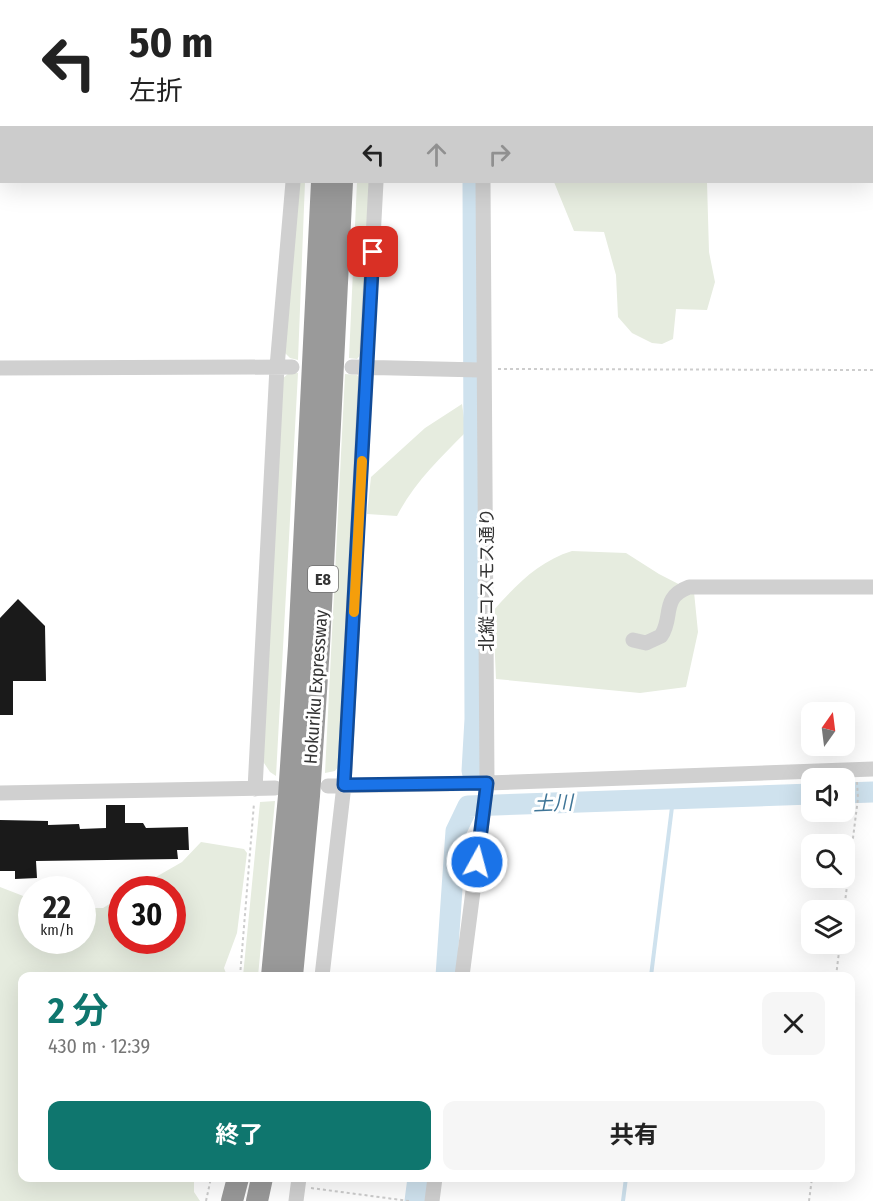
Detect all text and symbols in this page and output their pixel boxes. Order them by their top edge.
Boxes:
text: 50 m [129,18,213,68]
icon: left [30,24,108,102]
text: 左折 [129,75,183,107]
icon: left [357,138,390,171]
icon: ahead [420,138,453,171]
icon: right [483,138,516,171]
pin [347,226,398,277]
icon: arrive [356,235,389,268]
street label: 北縦コスモス通り [476,508,498,652]
road number: E8 [308,566,338,592]
street label: Hokuriku Expressway [300,609,332,765]
north arrow [801,702,855,756]
map controls [801,702,855,954]
button: sound [801,768,855,822]
water label: 土川 [533,790,575,816]
position arrow [445,830,509,894]
button: search [801,834,855,888]
speed limit sign: 30 [108,876,186,954]
text: 22 [43,890,71,926]
button: layers [801,900,855,954]
text: km/h [40,921,74,939]
text: 2 分 [48,989,108,1033]
button: close [762,992,825,1055]
text: 430 m · 12:39 [48,1034,150,1058]
button: 終了 [48,1101,431,1170]
button: 共有 [443,1101,825,1170]

